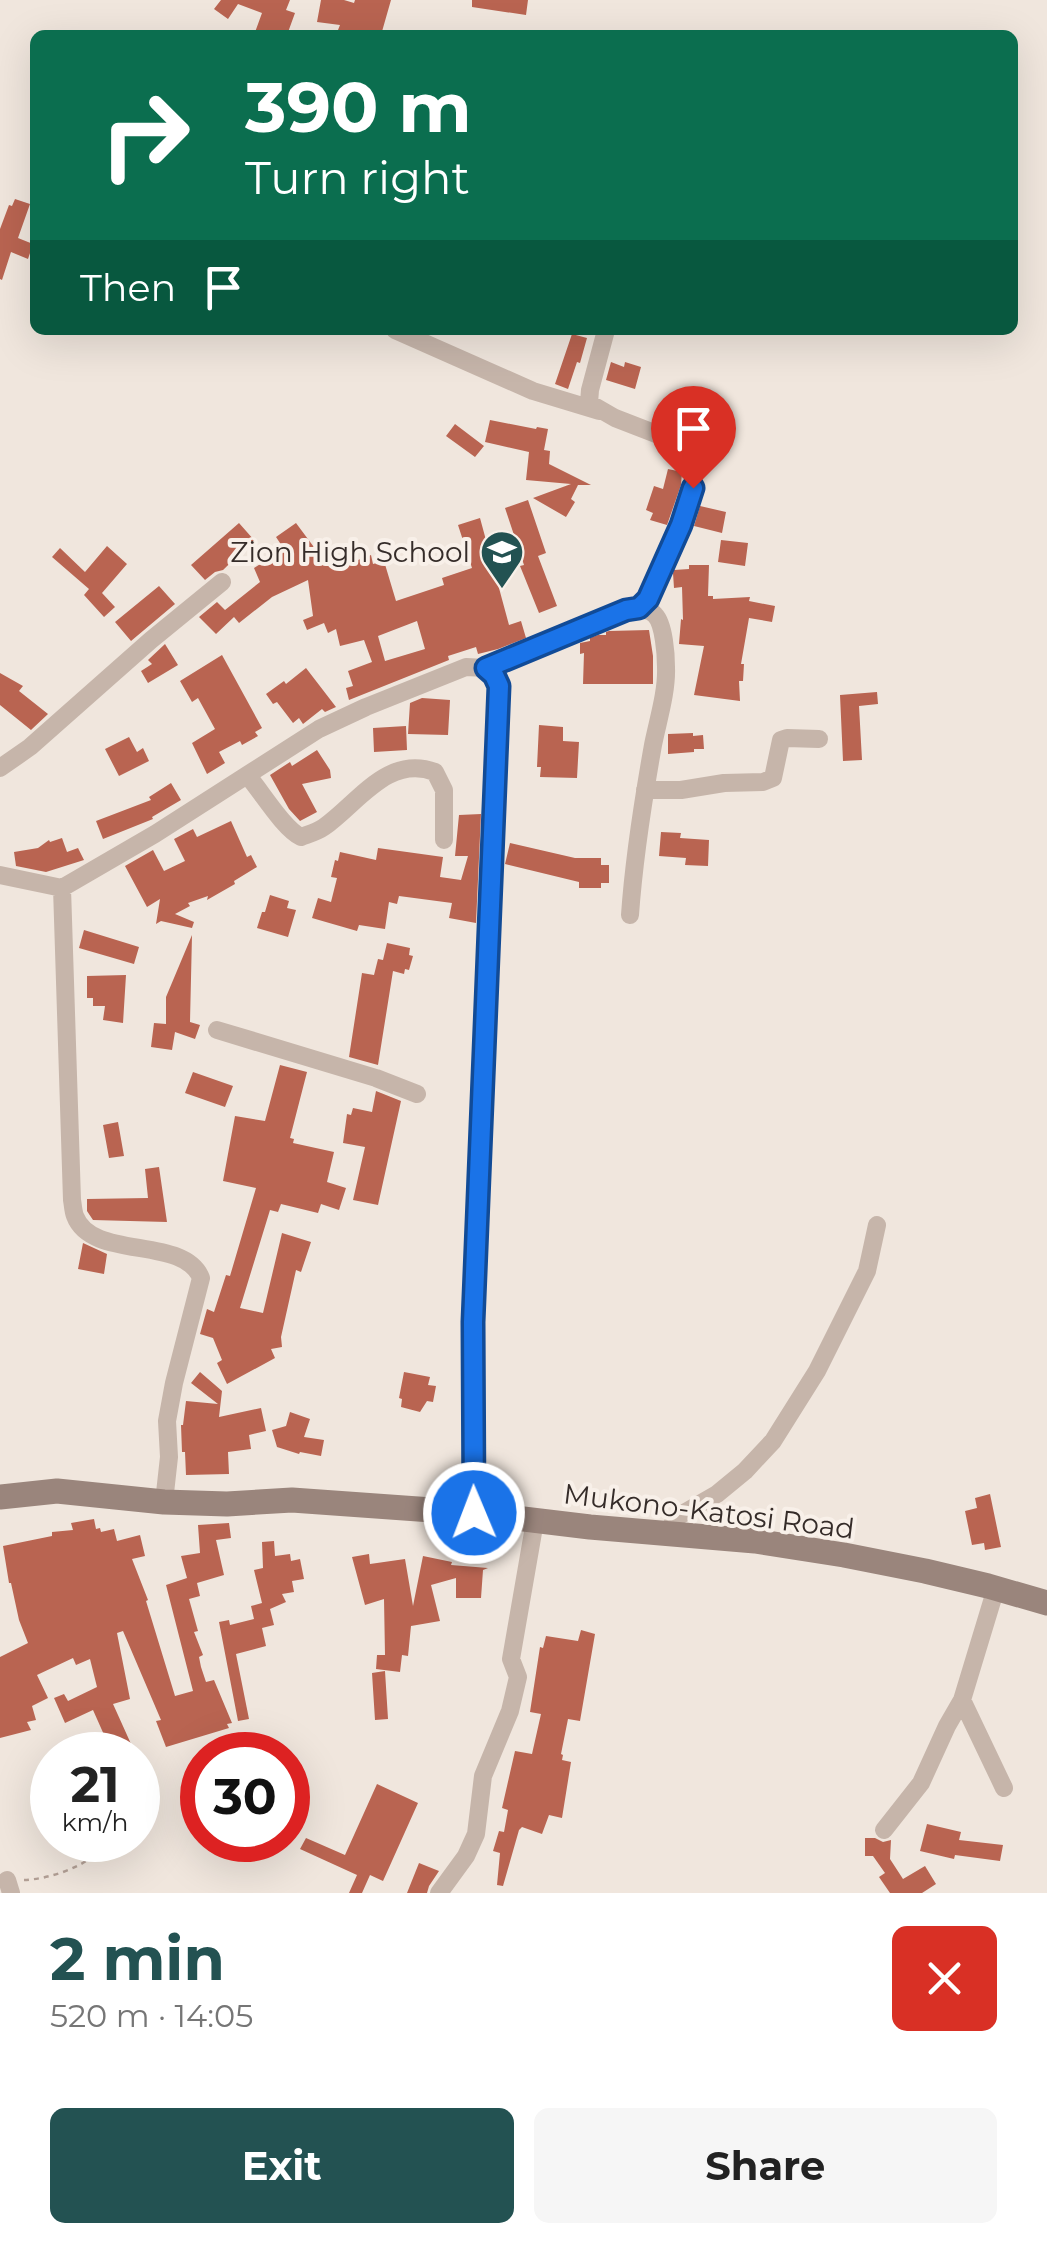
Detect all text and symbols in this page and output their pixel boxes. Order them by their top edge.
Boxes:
text: 390 m [245,64,472,150]
icon: right [80,70,210,200]
text: Turn right [245,150,470,205]
icon: arrive [196,260,251,315]
text: Then [80,264,176,311]
pin [651,386,736,489]
icon: arrive [666,401,721,456]
school or university icon: Zion High School [479,529,525,590]
place label: Zion High School [230,535,470,569]
position arrow [422,1461,526,1565]
street label: Mukono-Katosi Road [562,1476,856,1546]
speed limit sign: 30 [180,1732,310,1862]
text: 21 [70,1754,120,1815]
text: km/h [62,1807,128,1837]
text: 2 min [50,1922,225,1995]
button: close [892,1926,997,2031]
text: 520 m · 14:05 [50,1996,253,2035]
button: Exit [50,2108,514,2223]
button: Share [534,2108,997,2223]

